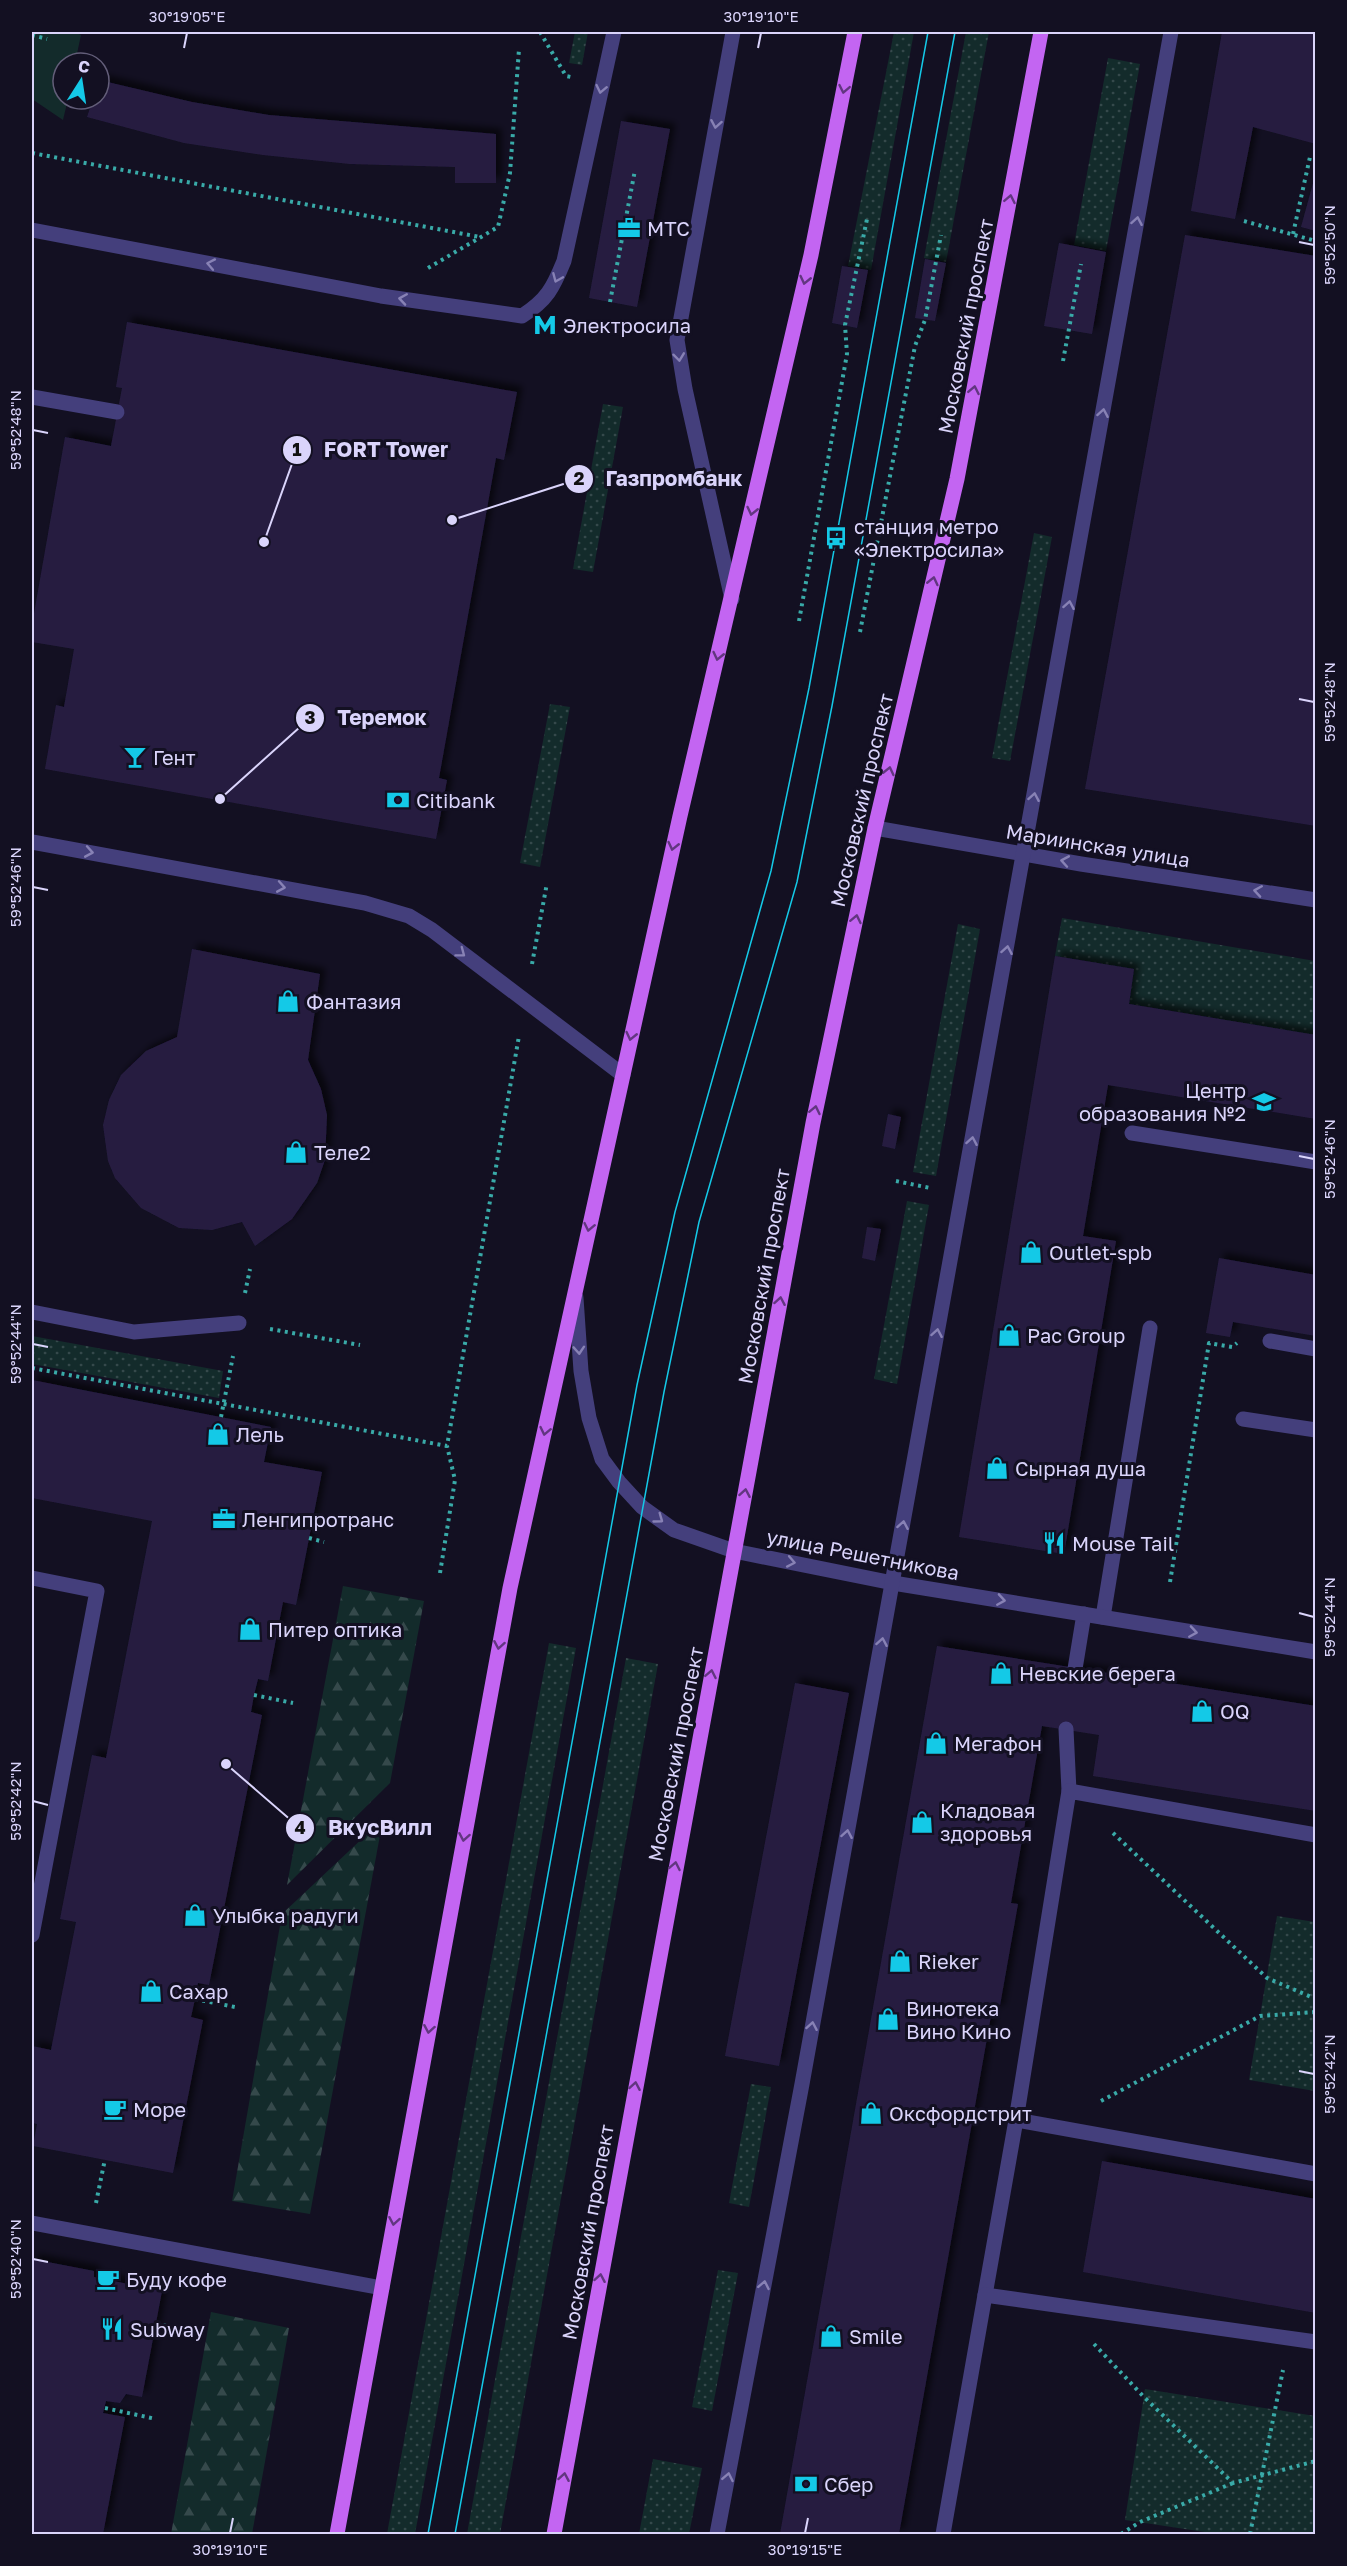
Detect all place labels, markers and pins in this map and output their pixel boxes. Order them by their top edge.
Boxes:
office icon: МТС [616,215,642,241]
place label: МТС [647,216,690,240]
metro station icon: Электросила [532,312,558,338]
place label: Электросила [563,313,691,337]
callout: FORT Tower [282,430,461,469]
callout: Газпромбанк [564,459,755,498]
place label: станция метро «Электросила» [854,514,1004,561]
bus stop icon: станция метро «Электросила» [823,525,849,551]
callout: Теремок [295,699,438,738]
bar icon: Гент [122,744,148,770]
place label: Гент [153,745,196,769]
bank icon: Citibank [385,787,411,813]
place label: Citibank [416,788,496,812]
shop icon: Фантазия [275,988,301,1014]
place label: Фантазия [306,989,402,1013]
place label: Центр образования №2 [1079,1078,1246,1125]
school or university icon: Центр образования №2 [1251,1089,1277,1115]
shop icon: Теле2 [283,1139,309,1165]
place label: Теле2 [314,1140,371,1164]
shop icon: Outlet-spb [1018,1239,1044,1265]
place label: Outlet-spb [1049,1240,1152,1264]
shop icon: Pac Group [996,1322,1022,1348]
place label: Pac Group [1027,1323,1125,1347]
shop icon: Лель [205,1421,231,1447]
place label: Лель [236,1422,284,1446]
shop icon: Сырная душа [984,1455,1010,1481]
place label: Сырная душа [1015,1456,1146,1480]
office icon: Ленгипротранс [211,1506,237,1532]
place label: Ленгипротранс [242,1507,394,1531]
restaurant icon: Mouse Tail [1041,1530,1067,1556]
place label: Mouse Tail [1072,1531,1174,1555]
shop icon: Питер оптика [237,1616,263,1642]
place label: Питер оптика [268,1617,402,1641]
shop icon: Невские берега [988,1660,1014,1686]
place label: Невские берега [1019,1661,1176,1685]
shop icon: OQ [1189,1698,1215,1724]
place label: OQ [1220,1699,1250,1723]
shop icon: Мегафон [923,1730,949,1756]
place label: Мегафон [954,1731,1042,1755]
place label: Кладовая здоровья [940,1798,1036,1845]
callout: ВкусВилл [285,1808,444,1847]
shop icon: Кладовая здоровья [909,1809,935,1835]
shop icon: Улыбка радуги [182,1902,208,1928]
place label: Улыбка радуги [213,1903,359,1927]
shop icon: Rieker [887,1948,913,1974]
place label: Rieker [918,1949,979,1973]
shop icon: Сахар [138,1978,164,2004]
place label: Сахар [169,1979,228,2003]
place label: Винотека Вино Кино [906,1996,1011,2043]
shop icon: Винотека Вино Кино [875,2006,901,2032]
cafe icon: Море [102,2096,128,2122]
place label: Море [133,2097,186,2121]
shop icon: Оксфордстрит [858,2100,884,2126]
place label: Оксфордстрит [889,2101,1032,2125]
cafe icon: Буду кофе [95,2266,121,2292]
place label: Буду кофе [126,2267,227,2291]
restaurant icon: Subway [99,2316,125,2342]
place label: Subway [130,2317,205,2341]
shop icon: Smile [818,2323,844,2349]
place label: Smile [849,2324,903,2348]
bank icon: Сбер [793,2471,819,2497]
place label: Сбер [824,2472,873,2496]

